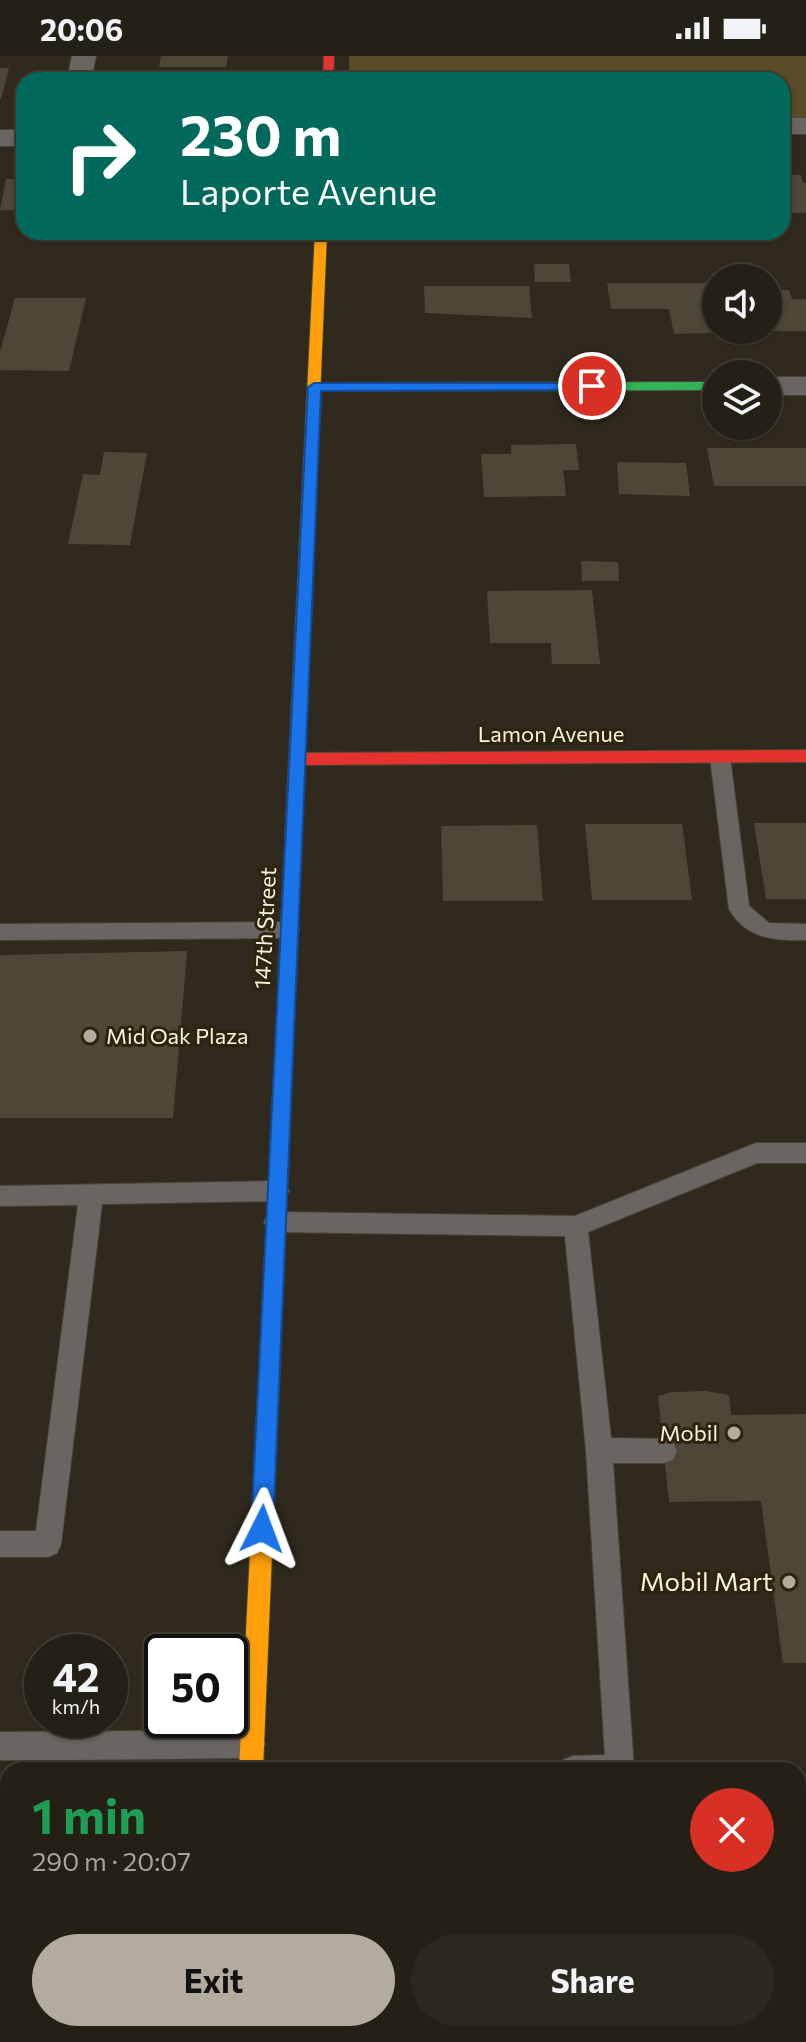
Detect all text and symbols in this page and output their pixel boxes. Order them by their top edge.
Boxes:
text: 20:06 [40,10,123,47]
text: 230 m [180,99,341,168]
icon: right [48,104,152,208]
text: Laporte Avenue [180,168,437,212]
map controls [702,264,782,440]
button: sound [702,264,782,344]
pin [558,352,626,420]
button: layers [702,360,782,440]
icon: arrive [570,364,614,408]
street label: Lamon Avenue [478,720,624,747]
street label: 147th Street [248,866,281,990]
place label: Mid Oak Plaza [106,1022,249,1049]
marker: Mid Oak Plaza [81,1027,99,1045]
place label: Mobil [660,1419,718,1446]
marker: Mobil [725,1424,743,1442]
position arrow [220,1487,304,1571]
place label: Mobil Mart [640,1565,773,1596]
marker: Mobil Mart [780,1573,798,1591]
speed limit sign: 50 [144,1634,248,1738]
text: 42 [53,1651,100,1700]
text: km/h [52,1694,100,1718]
text: 1 min [32,1785,146,1844]
button: close [690,1788,774,1872]
text: 290 m · 20:07 [32,1845,191,1876]
button: Exit [32,1934,395,2026]
button: Share [411,1934,774,2026]

